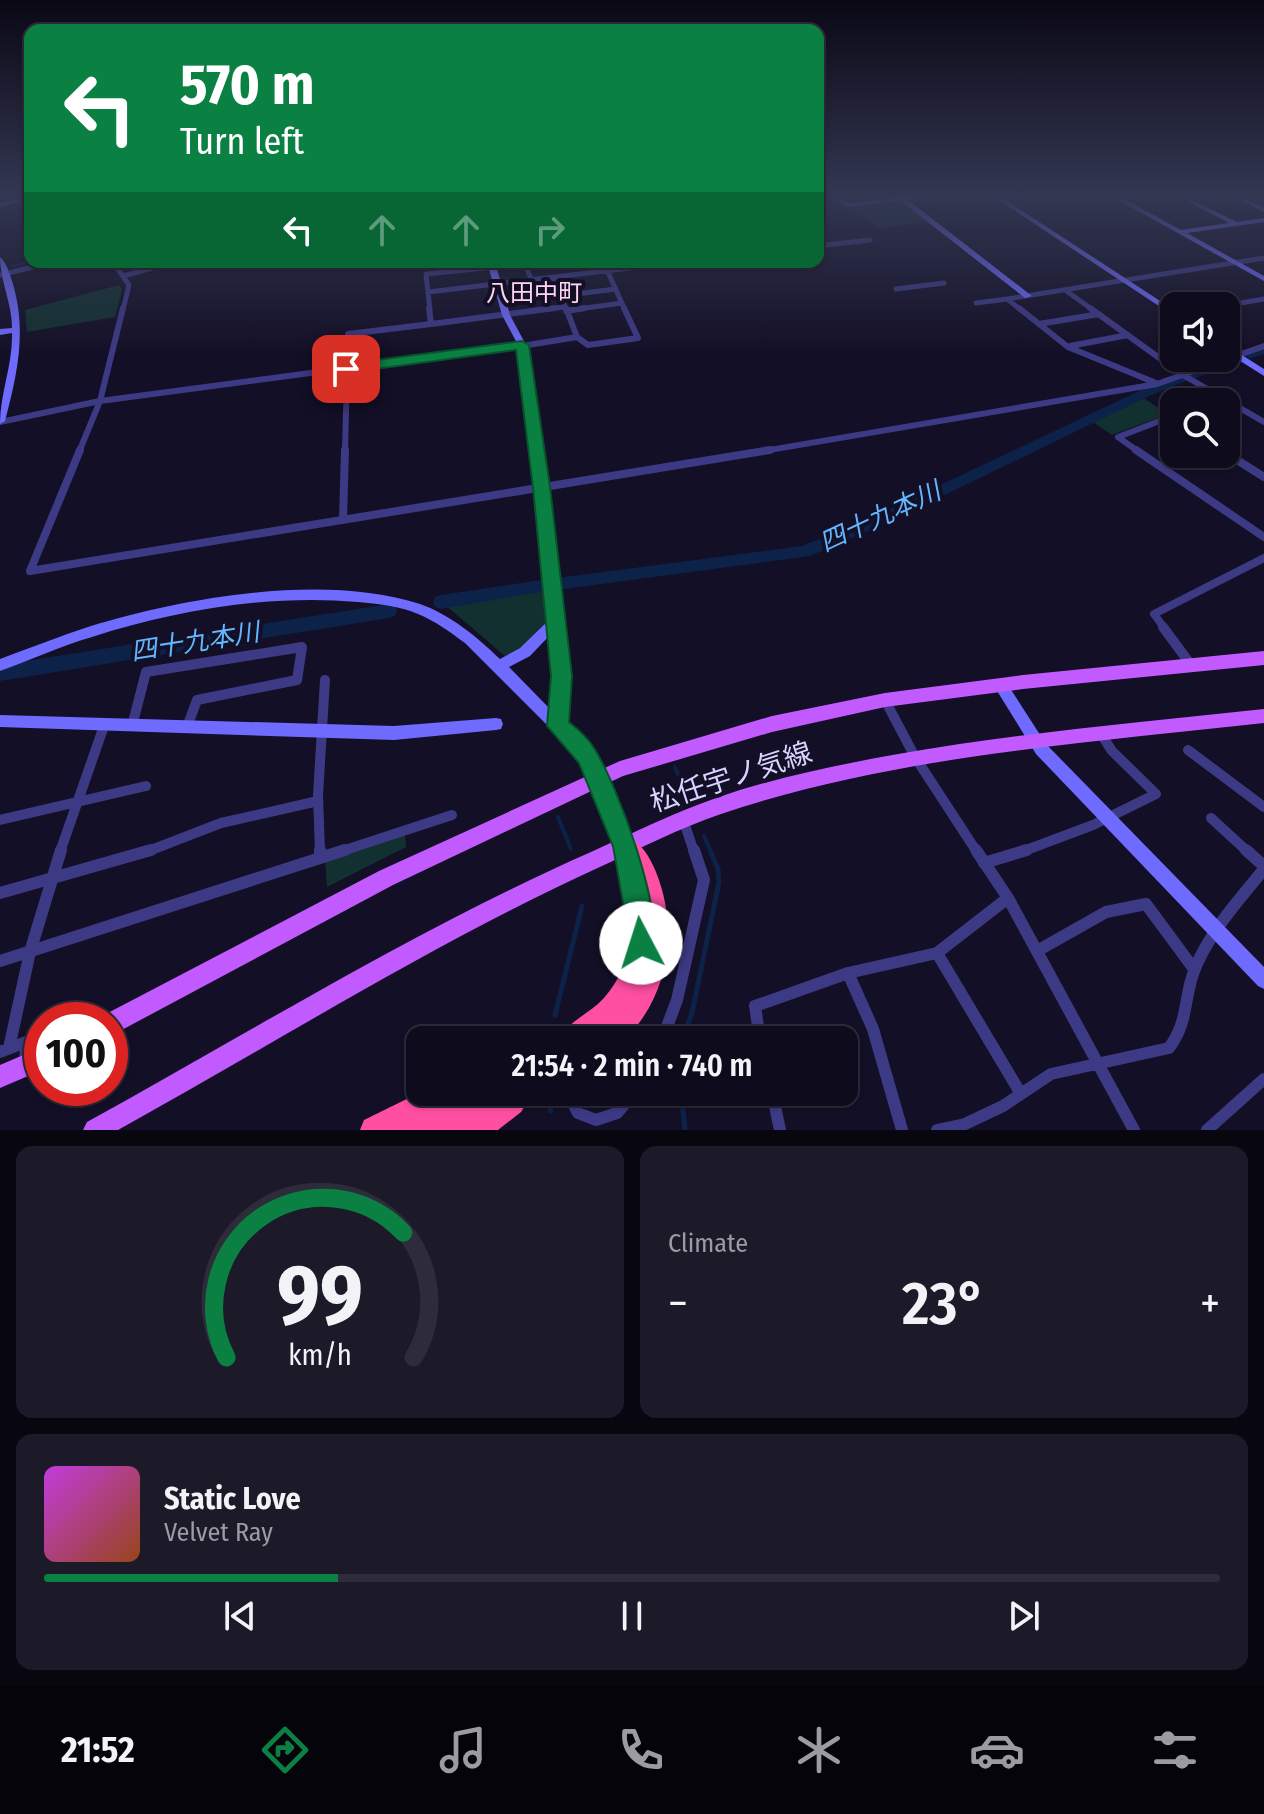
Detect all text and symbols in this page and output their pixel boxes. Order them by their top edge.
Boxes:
text: 570 m [180,52,315,119]
icon: left [48,56,152,160]
text: Turn left [180,120,304,164]
icon: left [276,208,320,252]
icon: ahead [360,208,404,252]
icon: ahead [444,208,488,252]
icon: right [528,208,572,252]
district label: 八田中町 [486,279,582,307]
map controls [1160,292,1240,468]
button: sound [1160,292,1240,372]
pin [312,335,380,403]
icon: arrive [324,347,368,391]
button: search [1160,388,1240,468]
water label: 四十九本川 [815,474,948,559]
water label: 四十九本川 [128,616,265,667]
street label: 松任宇ノ気線 [646,735,816,819]
position arrow [599,901,683,985]
speed limit sign: 100 [24,1002,128,1106]
text: 21:54 · 2 min · 740 m [512,1048,752,1084]
text: Climate [668,1228,748,1259]
text: 99 [277,1246,363,1346]
text: 23° [902,1268,986,1340]
text: − [668,1277,688,1330]
text: + [1200,1277,1220,1330]
text: km/h [288,1338,352,1373]
text: Static Love [164,1481,301,1517]
text: Velvet Ray [164,1517,273,1548]
icon: previous [218,1594,262,1638]
icon: pause [610,1594,654,1638]
icon: next [1002,1594,1046,1638]
icon: directions [257,1722,313,1778]
icon: music [435,1722,491,1778]
icon: phone [613,1722,669,1778]
icon: climate [791,1722,847,1778]
icon: car [969,1722,1025,1778]
icon: filters [1147,1722,1203,1778]
text: 21:52 [61,1728,135,1772]

